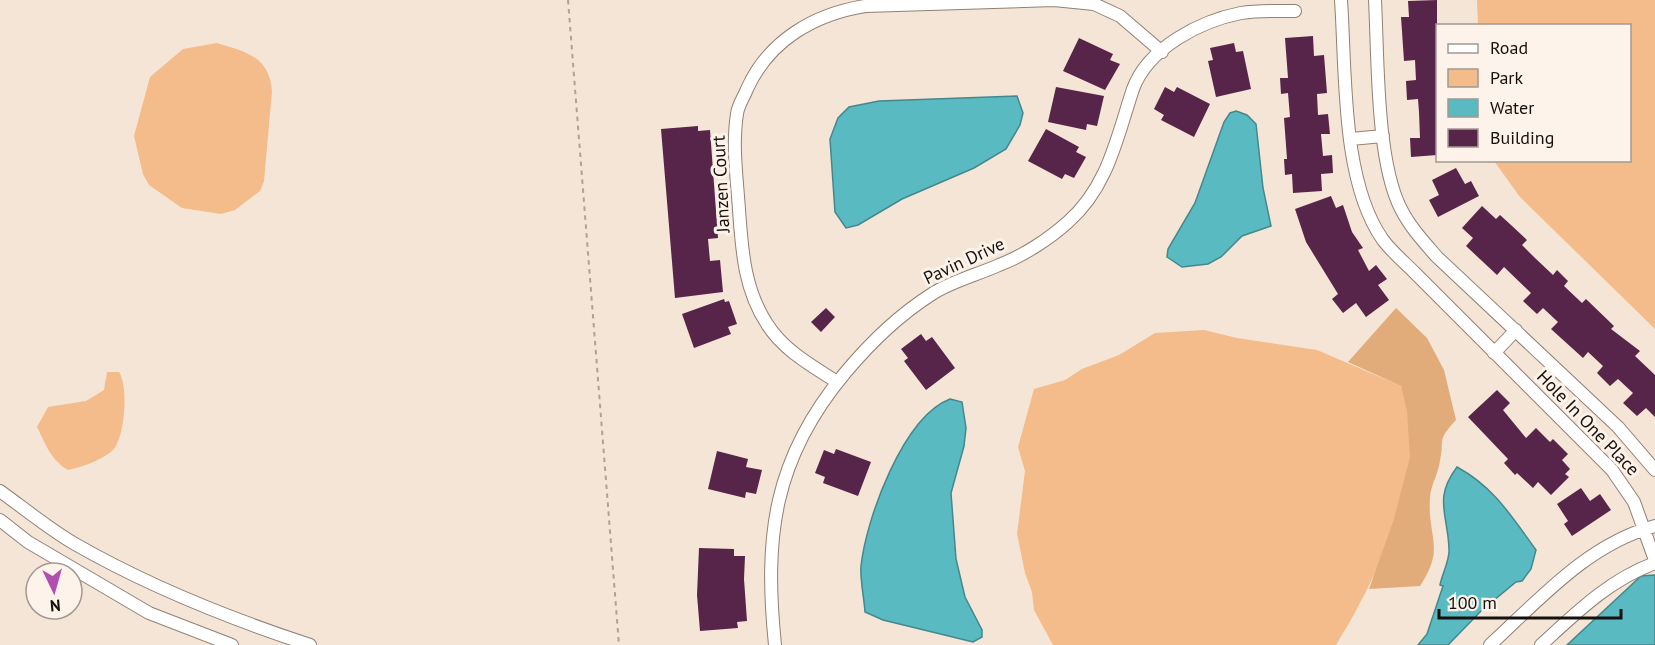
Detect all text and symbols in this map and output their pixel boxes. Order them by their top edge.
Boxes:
legend [1436,24,1631,162]
text: Road [1490,36,1528,59]
text: Park [1490,66,1523,89]
text: Water [1490,96,1534,119]
text: Building [1490,126,1554,149]
street label: Janzen Court [706,135,735,234]
street label: Pavin Drive [920,232,1008,289]
street label: Hole In One Place [1532,365,1645,480]
north arrow [24,561,84,621]
scale bar [1439,582,1620,620]
text: 100 m [1448,591,1497,614]
text: N [49,596,61,616]

